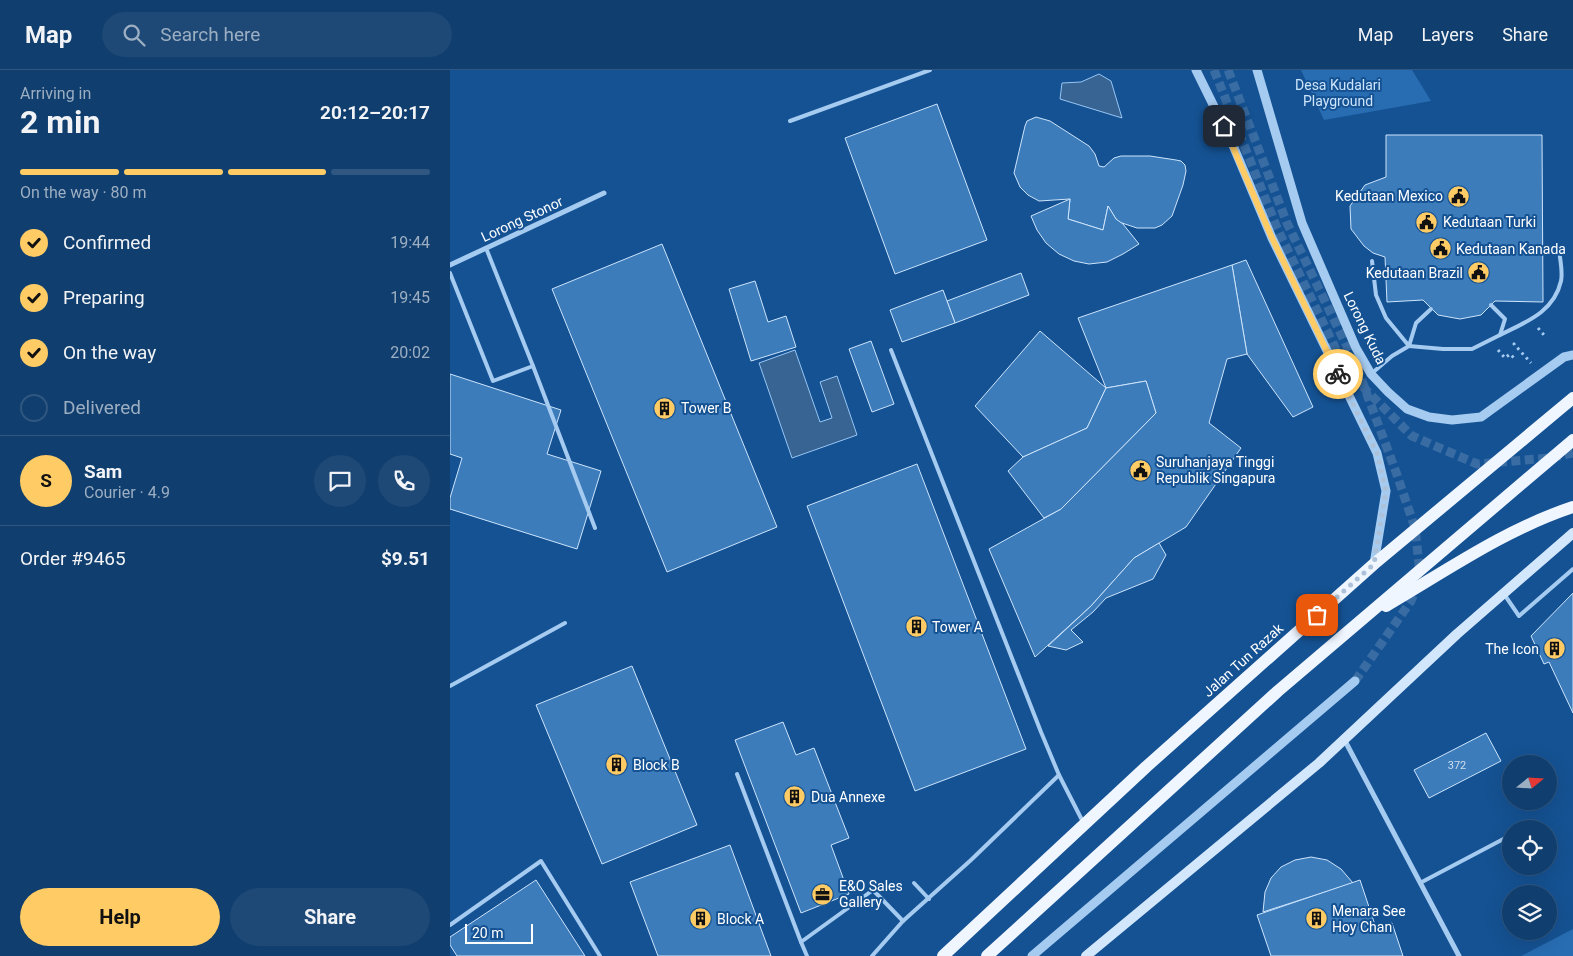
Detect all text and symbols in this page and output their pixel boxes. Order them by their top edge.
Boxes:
search box [102,12,452,57]
text: Map [25,21,72,49]
icon: search [120,21,148,49]
text: Search here [160,23,260,46]
text: Map [1358,24,1393,45]
text: Layers [1421,24,1474,45]
text: Share [1502,24,1548,45]
park label: Desa Kudalari Playground [1295,77,1381,109]
text: Arriving in [20,84,91,103]
text: 20:12–20:17 [320,101,430,124]
text: 2 min [20,103,100,141]
pin [1203,105,1245,147]
icon: home [1210,112,1238,140]
text: On the way · 80 m [20,183,147,202]
public building icon: Kedutaan Mexico [1447,184,1471,208]
place label: Kedutaan Mexico [1335,188,1443,204]
street label: Lorong Stonor [479,193,566,245]
public building icon: Kedutaan Turki [1415,210,1439,234]
place label: Kedutaan Turki [1443,214,1536,230]
icon: check [20,229,48,257]
text: Confirmed [63,231,151,254]
text: 19:44 [390,233,430,252]
public building icon: Kedutaan Kanada [1428,237,1452,261]
place label: Kedutaan Kanada [1456,241,1566,257]
public building icon: Kedutaan Brazil [1467,261,1491,285]
place label: Kedutaan Brazil [1366,265,1463,281]
icon: check [20,284,48,312]
text: Preparing [63,286,145,309]
text: 19:45 [390,288,430,307]
street label: Lorong Kuda [1340,289,1390,367]
icon: check [20,339,48,367]
text: On the way [63,341,156,364]
text: 20:02 [390,343,430,362]
courier [1313,349,1363,399]
icon: bike [1324,360,1352,388]
text: Delivered [63,396,141,419]
building icon: Tower B [653,396,677,420]
place label: Tower B [681,400,732,416]
place label: Suruhanjaya Tinggi Republik Singapura [1156,454,1275,486]
button: chat [314,455,366,507]
button: phone [378,455,430,507]
public building icon: Suruhanjaya Tinggi Republik Singapura [1128,458,1152,482]
text: Sam [84,460,122,483]
text: S [40,469,52,492]
text: Courier · 4.9 [84,483,170,502]
text: Order #9465 [20,547,126,570]
text: $9.51 [381,547,430,570]
pin [1296,594,1338,636]
icon: bag [1303,601,1331,629]
building icon: Tower A [904,615,928,639]
place label: Tower A [932,619,983,635]
street label: Jalan Tun Razak [1200,619,1287,700]
building icon: The Icon [1543,637,1567,661]
place label: The Icon [1485,641,1539,657]
building icon: Block B [605,753,629,777]
north arrow [1502,755,1558,810]
map controls [1502,755,1557,940]
place label: Block B [633,757,680,773]
house number: 372 [1448,759,1466,772]
building icon: Dua Annexe [783,785,807,809]
place label: Dua Annexe [811,789,885,805]
button: locate [1502,820,1557,875]
place label: E&O Sales Gallery [839,878,903,910]
office icon: E&O Sales Gallery [811,882,835,906]
button: layers [1502,885,1557,940]
button: Help [20,888,220,946]
button: Share [230,888,430,946]
place label: Menara See Hoy Chan [1332,903,1406,935]
building icon: Block A [689,907,713,931]
building icon: Menara See Hoy Chan [1304,907,1328,931]
place label: Block A [717,911,764,927]
scale bar [465,921,532,944]
text: 20 m [472,925,504,941]

